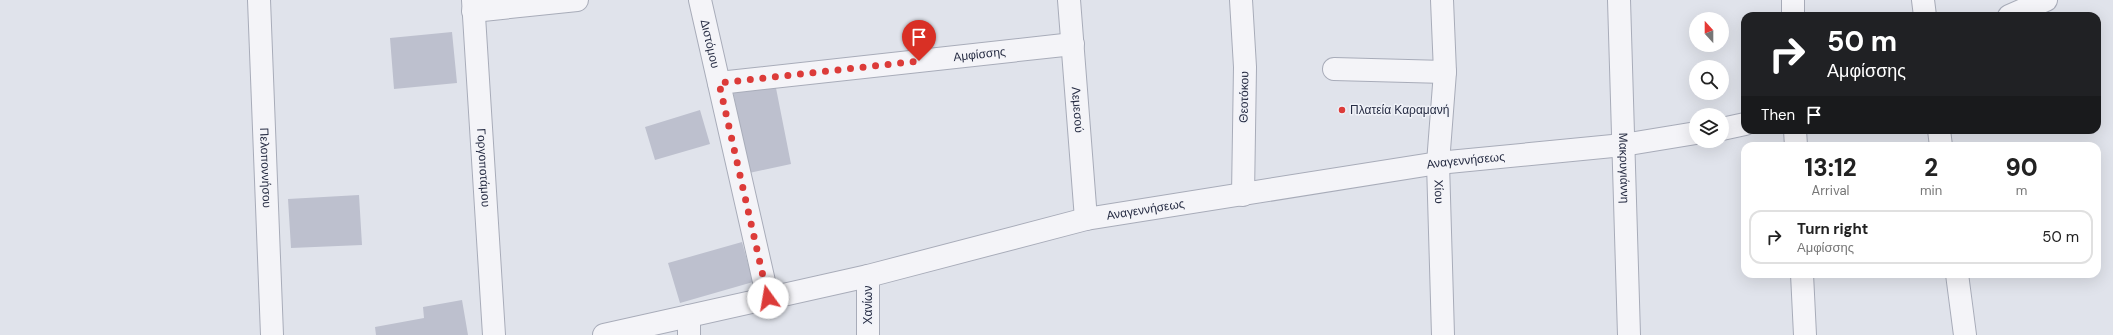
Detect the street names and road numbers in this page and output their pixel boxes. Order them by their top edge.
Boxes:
street label: Διστόμου [697,18,723,70]
street label: Αμφίσσης [952,43,1007,65]
street label: Θεοτόκου [1236,71,1252,123]
street label: Λεμεσού [1068,86,1087,133]
street label: Πελοποννήσου [256,127,275,208]
street label: Γοργοποτάμου [473,128,494,207]
street label: Μακρυγιάννη [1615,132,1633,203]
street label: Αναγεννήσεως [1425,149,1506,173]
street label: Χίου [1430,179,1447,204]
street label: Αναγεννήσεως [1105,195,1186,224]
street label: Χανίων [860,286,876,324]

